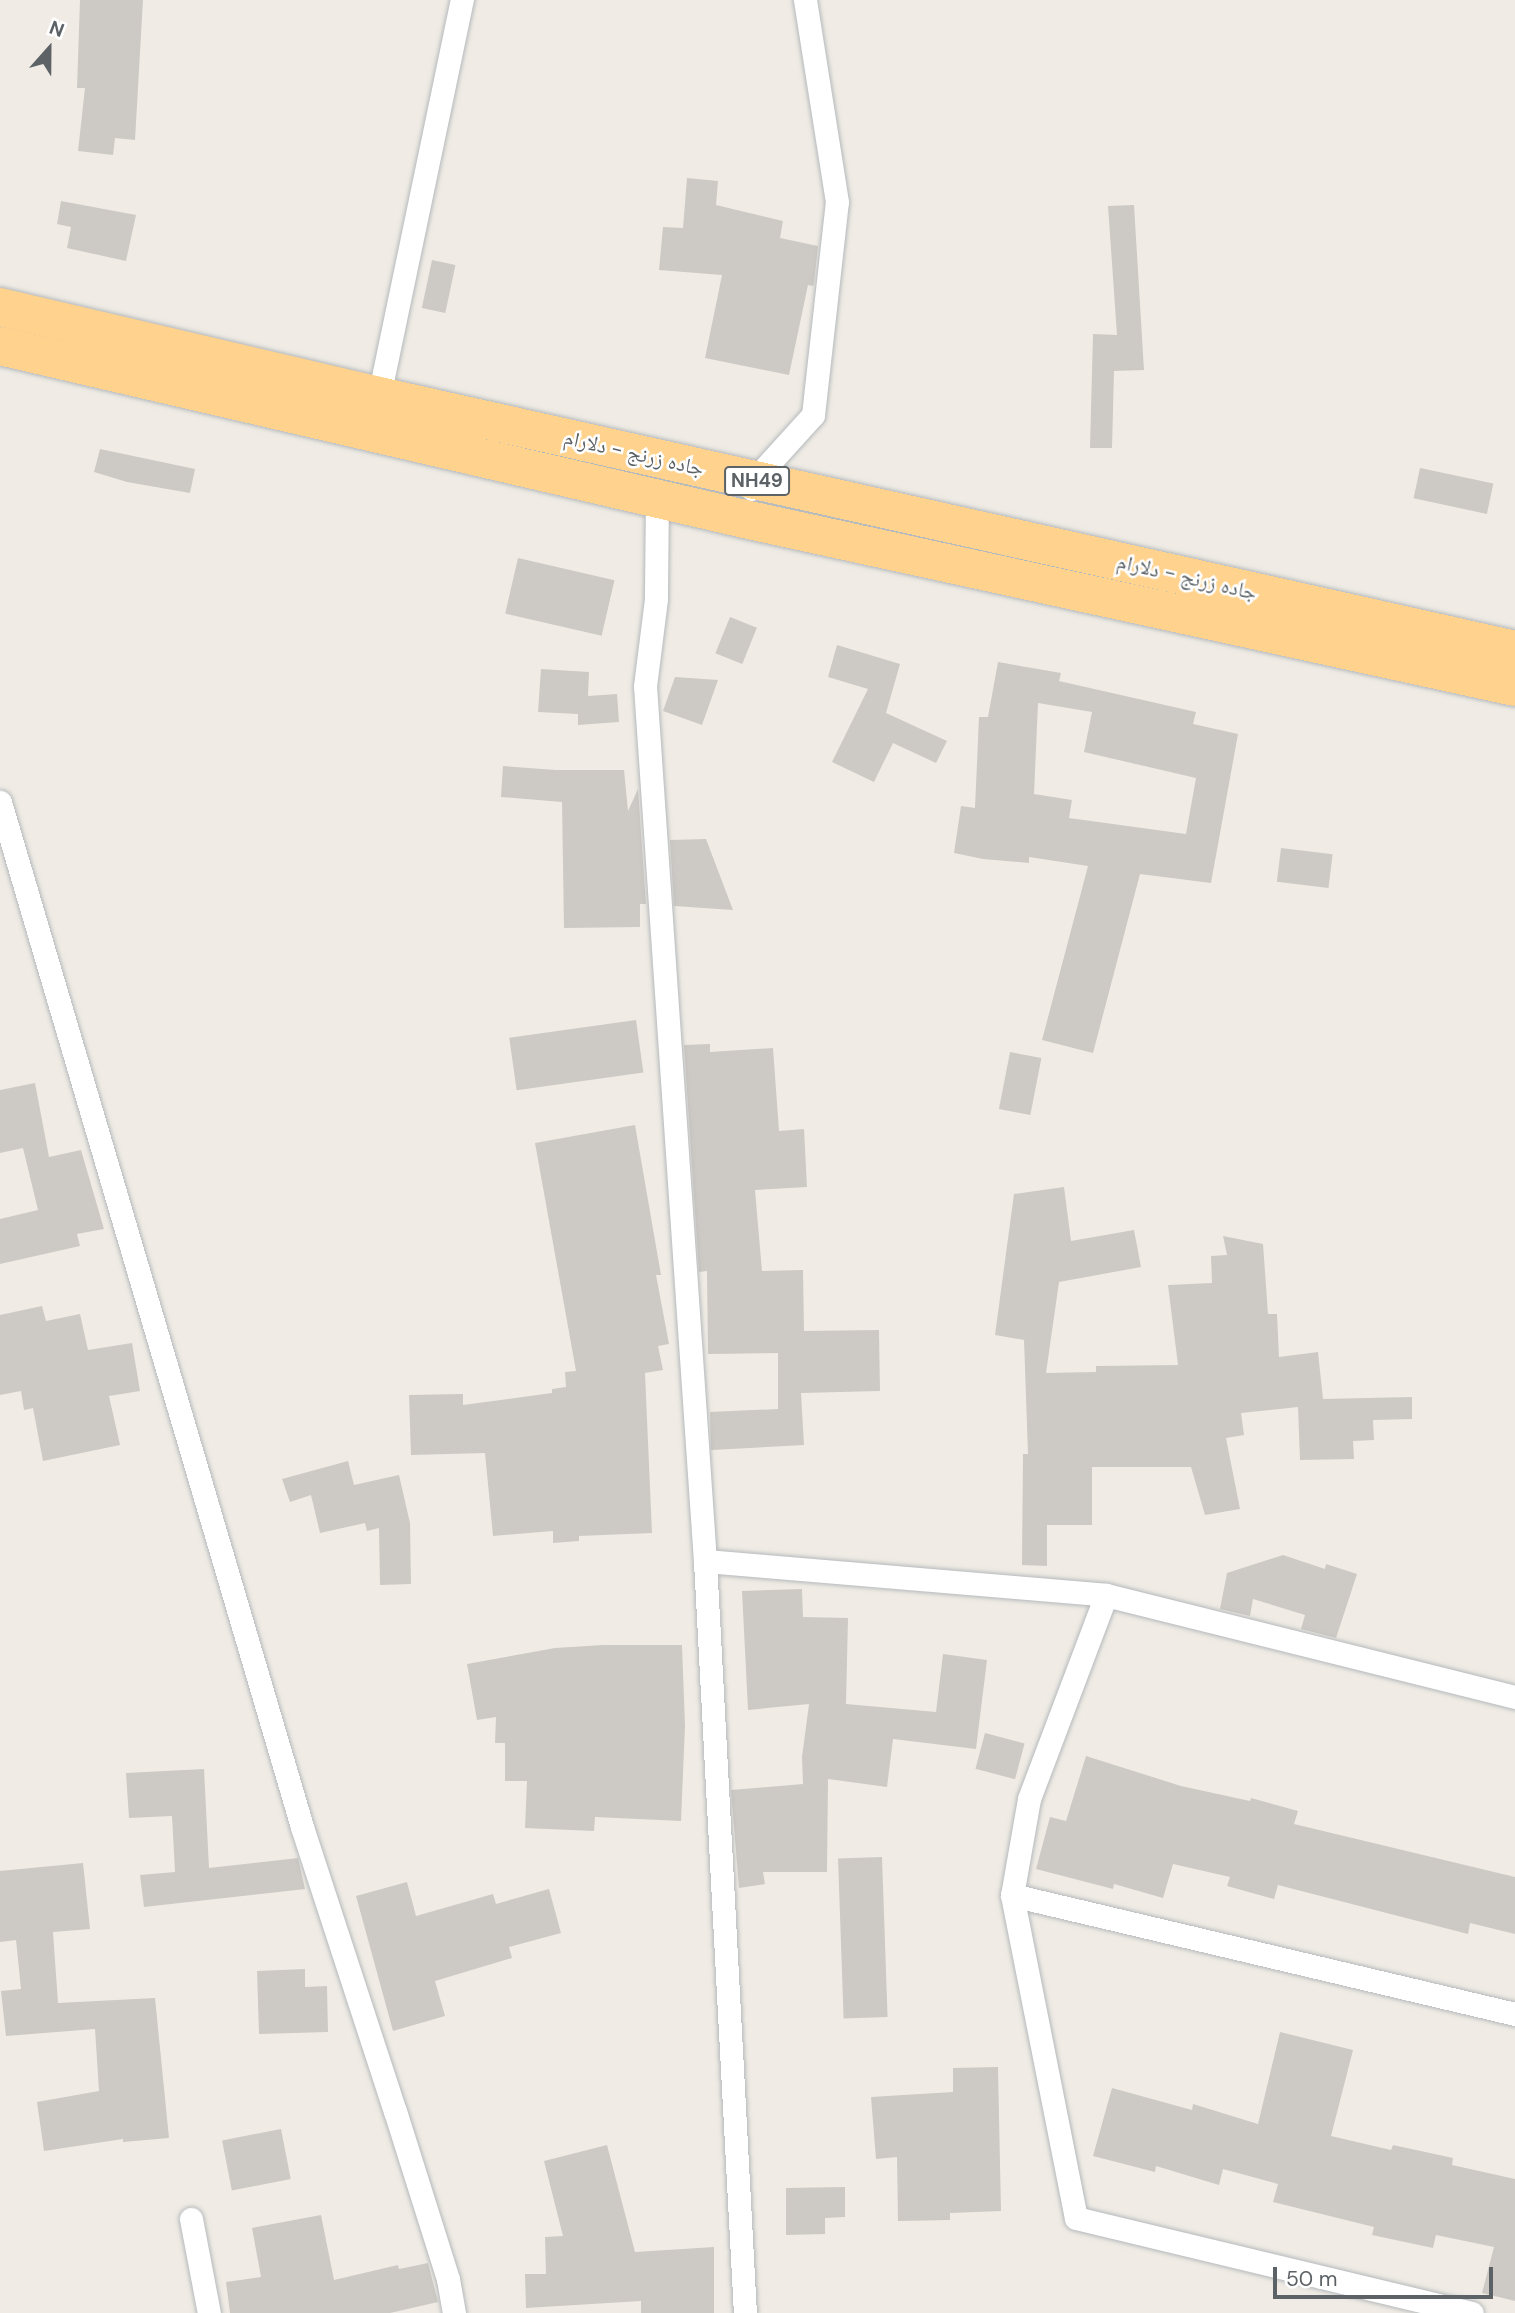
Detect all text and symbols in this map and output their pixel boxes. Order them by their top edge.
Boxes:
north arrow [14,14,84,84]
text: N [46,15,68,43]
street label: جاده زرنج - دلارام [562,425,706,481]
road number: NH49 [724,466,790,496]
street label: جاده زرنج - دلارام [1115,549,1259,605]
scale bar [1277,2254,1498,2298]
text: 50 m [1286,2265,1337,2293]

